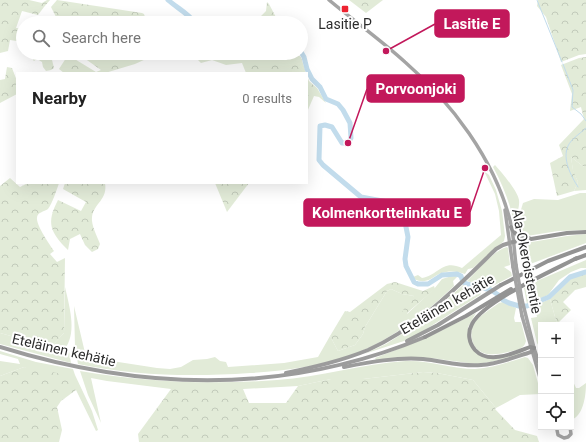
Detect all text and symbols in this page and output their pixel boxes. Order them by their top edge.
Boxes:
marker: Lasitie P [340,4,350,14]
callout: Lasitie E [435,10,509,37]
text: Lasitie E [443,15,501,33]
search box [16,16,308,60]
place label: Lasitie P [318,16,372,32]
icon: search [30,27,52,49]
text: Search here [62,29,141,47]
callout: Porvoonjoki [367,75,464,102]
text: Porvoonjoki [376,80,456,98]
text: Nearby [32,88,87,108]
text: 0 results [242,91,292,106]
callout: Kolmenkorttelinkatu E [304,199,470,226]
text: Kolmenkorttelinkatu E [312,204,463,222]
street label: Ala-Okeroistentie [509,207,545,315]
street label: Eteläinen kehätie [397,271,497,337]
map controls [538,322,574,430]
button: + [538,322,574,358]
street label: Eteläinen kehätie [11,330,117,370]
button: − [538,358,574,394]
button: locate [538,394,574,430]

